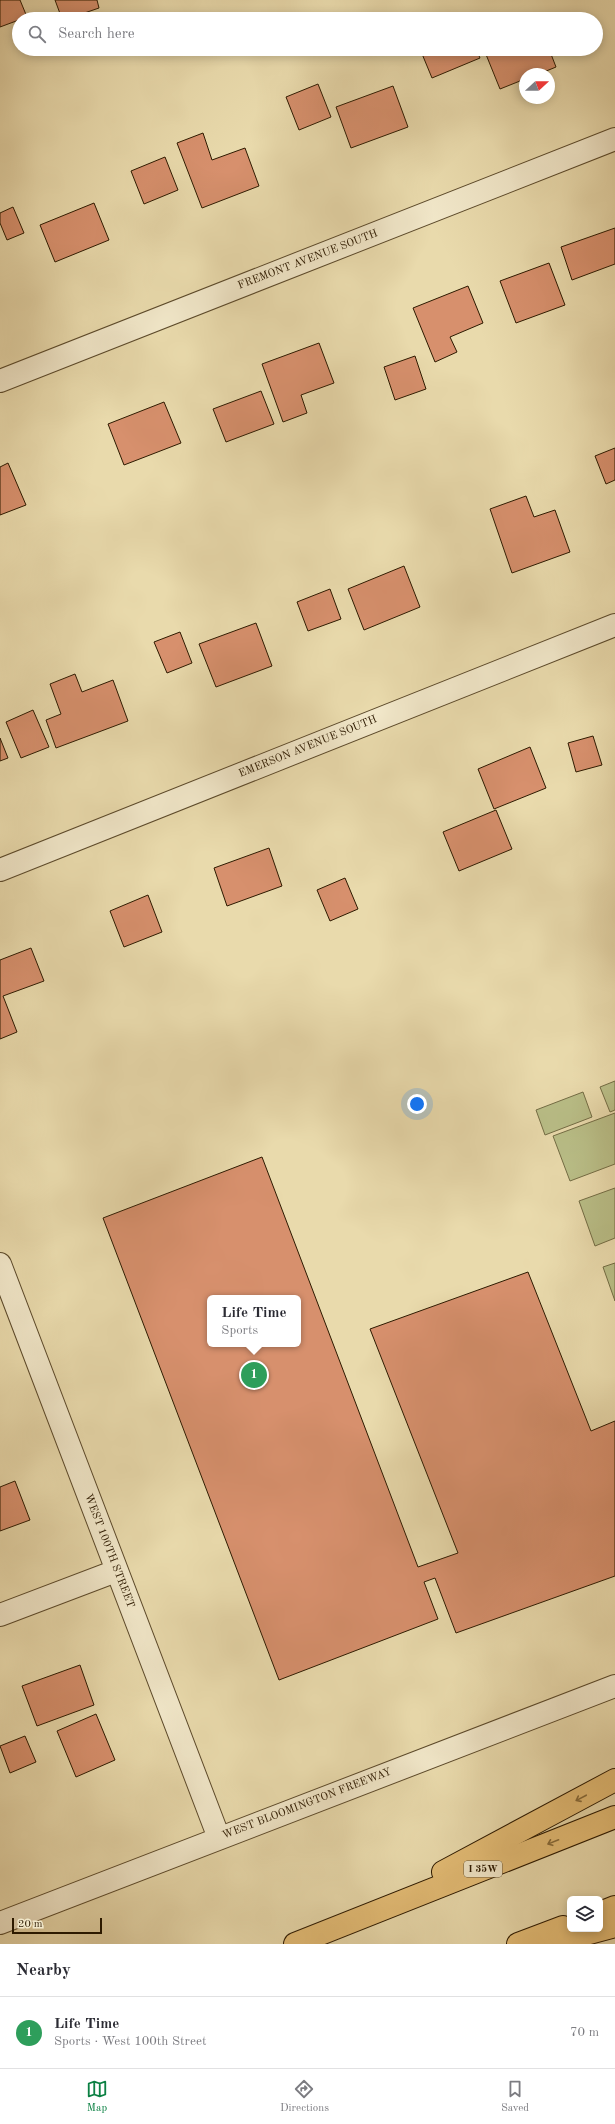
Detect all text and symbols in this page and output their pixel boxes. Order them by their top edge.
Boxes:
search box [12,12,603,56]
icon: search [26,23,48,45]
text: Search here [58,27,135,42]
north arrow [519,68,555,104]
street label: FREMONT AVENUE SOUTH [236,228,380,292]
street label: EMERSON AVENUE SOUTH [237,714,379,780]
your location [407,1094,427,1114]
popup [207,1295,301,1347]
text: Life Time [221,1306,287,1321]
text: Sports [221,1324,258,1337]
pin: 1 [241,1360,267,1390]
street label: WEST 100TH STREET [82,1492,136,1610]
street label: WEST BLOOMINGTON FREEWAY [221,1767,393,1841]
one-way arrow [575,1795,587,1803]
one-way arrow [547,1838,559,1846]
road number: I 35W [464,1861,502,1877]
map controls [567,1896,603,1932]
button: layers [567,1896,603,1932]
scale bar [12,1916,102,1935]
text: 20 m [18,1919,43,1930]
text: Nearby [16,1962,71,1979]
text: Life Time [54,2017,119,2032]
text: 1 [25,2026,33,2039]
text: 70 m [570,2026,599,2039]
text: Sports · West 100th Street [54,2035,206,2048]
tab: Map [86,2078,108,2116]
tab: Directions [280,2078,329,2116]
tab: Saved [501,2078,529,2116]

